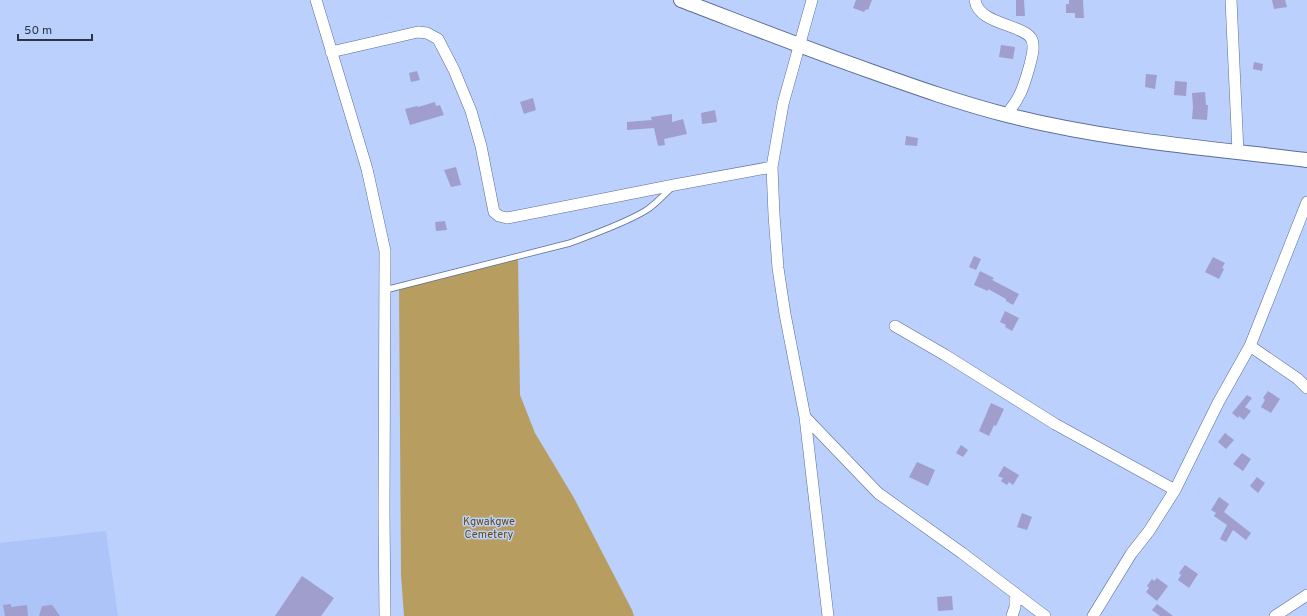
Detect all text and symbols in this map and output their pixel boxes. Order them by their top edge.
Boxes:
scale bar [18,16,92,42]
text: 50 m [24,23,52,39]
park label: Kgwakgwe Cemetery [463,515,515,542]

